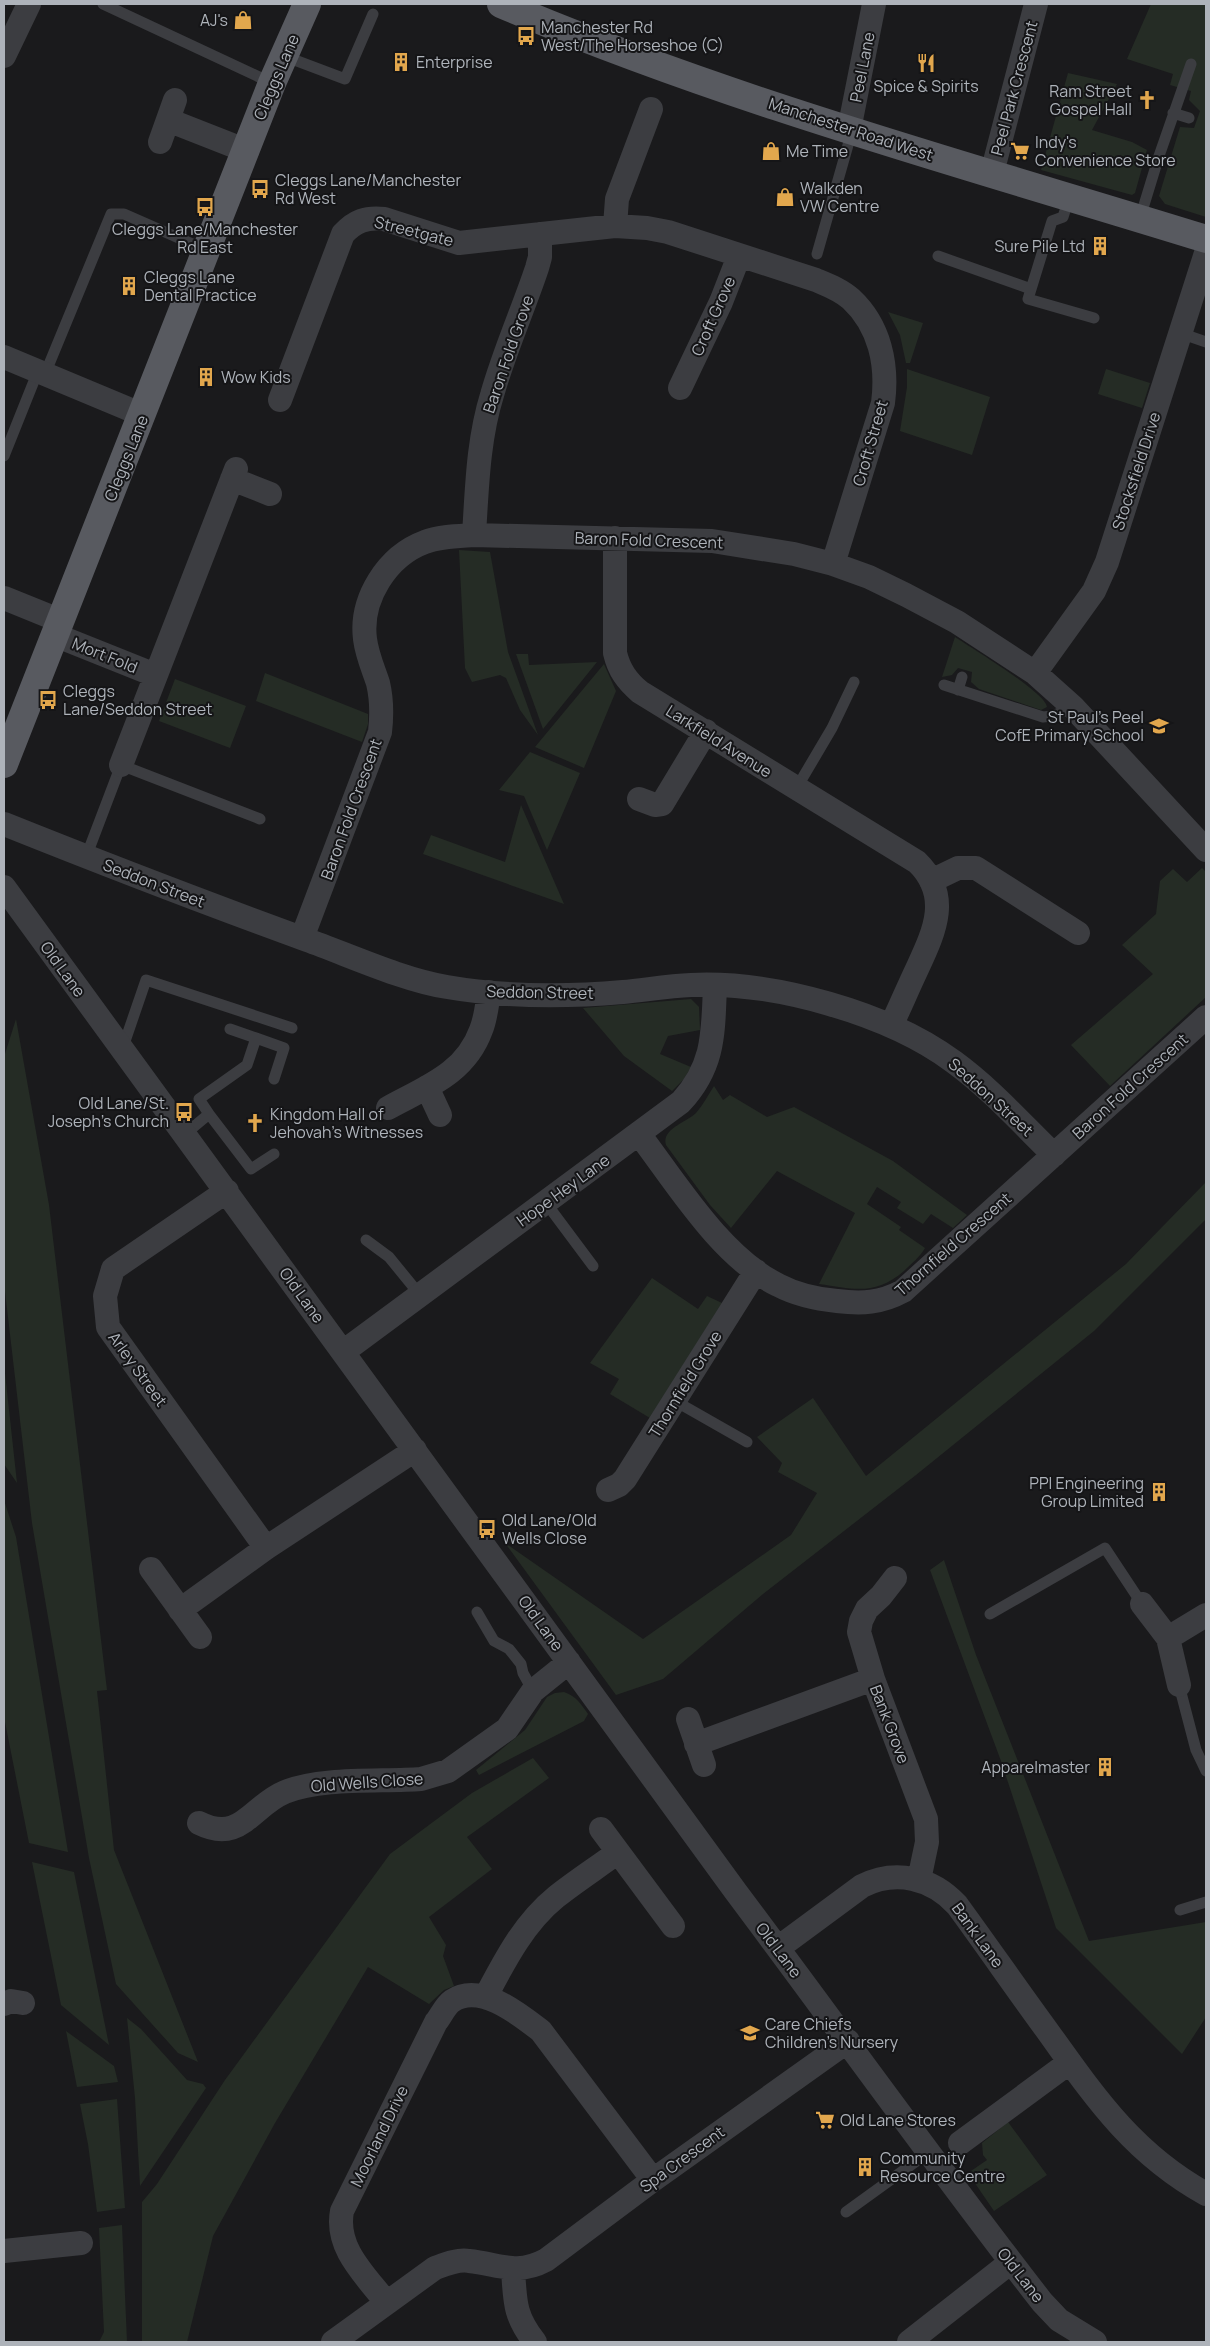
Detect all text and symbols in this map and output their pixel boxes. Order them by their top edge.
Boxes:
place label: AJ's [200,9,228,31]
shop icon: AJ's [232,9,254,31]
place label: Manchester Rd West/The Horseshoe (C) [541,16,724,56]
street label: Peel Park Crescent [985,18,1043,158]
bus stop icon: Manchester Rd West/The Horseshoe (C) [515,25,537,47]
street label: Peel Lane [844,30,880,104]
street label: Cleggs Lane [248,31,304,123]
building icon: Enterprise [390,51,412,73]
place label: Enterprise [416,51,493,73]
restaurant icon: Spice & Spirits [915,52,937,74]
place label: Spice & Spirits [873,75,979,97]
place label: Ram Street Gospel Hall [1049,80,1132,120]
church icon: Ram Street Gospel Hall [1136,89,1158,111]
street label: Manchester Road West [766,92,936,166]
place label: Indy's Convenience Store [1035,131,1176,171]
shop icon: Me Time [760,140,782,162]
place label: Me Time [786,140,848,162]
supermarket icon: Indy's Convenience Store [1009,140,1031,162]
place label: Cleggs Lane/Manchester Rd West [275,169,461,209]
place label: Walkden VW Centre [800,177,879,217]
bus stop icon: Cleggs Lane/Manchester Rd West [249,178,271,200]
shop icon: Walkden VW Centre [774,186,796,208]
bus stop icon: Cleggs Lane/Manchester Rd East [194,196,216,218]
street label: Streetgate [372,211,456,251]
place label: Cleggs Lane/Manchester Rd East [112,218,298,258]
place label: Sure Pile Ltd [994,235,1085,257]
building icon: Sure Pile Ltd [1089,235,1111,257]
place label: Cleggs Lane Dental Practice [144,266,257,306]
street label: Croft Grove [686,273,740,359]
building icon: Cleggs Lane Dental Practice [118,275,140,297]
street label: Baron Fold Grove [478,292,538,416]
building icon: Wow Kids [195,366,217,388]
place label: Wow Kids [221,366,291,388]
street label: Croft Street [847,397,893,489]
street label: Stocksfield Drive [1106,409,1166,533]
street label: Cleggs Lane [99,412,153,504]
street label: Baron Fold Crescent [574,526,724,554]
street label: Mort Fold [69,632,141,678]
place label: Cleggs Lane/Seddon Street [63,680,212,720]
bus stop icon: Cleggs Lane/Seddon Street [37,689,59,711]
street label: Larkfield Avenue [662,700,776,782]
place label: St Paul's Peel CofE Primary School [995,706,1144,746]
school or university icon: St Paul's Peel CofE Primary School [1148,715,1170,737]
street label: Baron Fold Crescent [315,735,387,883]
street label: Seddon Street [100,853,208,913]
street label: Old Lane [35,937,91,1001]
street label: Seddon Street [486,980,594,1004]
street label: Baron Fold Crescent [1067,1028,1193,1144]
street label: Seddon Street [944,1053,1038,1141]
place label: Old Lane/St. Joseph's Church [48,1092,169,1132]
bus stop icon: Old Lane/St. Joseph's Church [173,1101,195,1123]
place label: Kingdom Hall of Jehovah's Witnesses [270,1103,423,1143]
church icon: Kingdom Hall of Jehovah's Witnesses [244,1112,266,1134]
street label: Hope Hey Lane [512,1149,614,1231]
street label: Thornfield Crescent [890,1187,1016,1301]
street label: Old Lane [274,1263,330,1327]
street label: Thornfield Grove [643,1326,727,1442]
street label: Arley Street [103,1327,173,1411]
place label: PPI Engineering Group Limited [1029,1472,1144,1512]
building icon: PPI Engineering Group Limited [1148,1481,1170,1503]
place label: Old Lane/Old Wells Close [502,1509,597,1549]
bus stop icon: Old Lane/Old Wells Close [476,1518,498,1540]
street label: Old Lane [513,1591,569,1655]
street label: Bank Grove [865,1682,915,1766]
place label: Apparelmaster [981,1756,1090,1778]
building icon: Apparelmaster [1094,1756,1116,1778]
street label: Old Wells Close [310,1767,424,1797]
street label: Bank Lane [947,1898,1009,1972]
street label: Old Lane [751,1918,807,1982]
place label: Care Chiefs Children's Nursery [765,2013,899,2053]
school or university icon: Care Chiefs Children's Nursery [739,2022,761,2044]
street label: Moorland Drive [345,2082,413,2190]
supermarket icon: Old Lane Stores [814,2109,836,2131]
place label: Old Lane Stores [840,2109,956,2131]
street label: Spa Crescent [635,2121,729,2197]
place label: Community Resource Centre [880,2147,1005,2187]
building icon: Community Resource Centre [854,2156,876,2178]
street label: Old Lane [993,2243,1049,2307]

